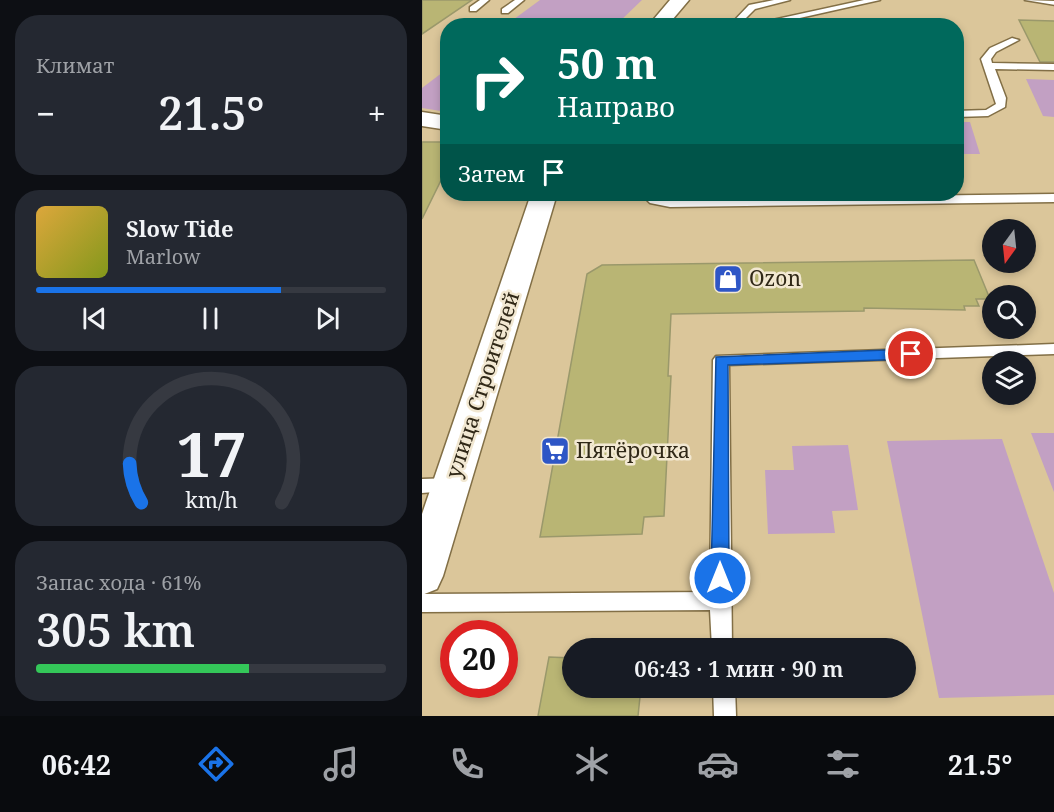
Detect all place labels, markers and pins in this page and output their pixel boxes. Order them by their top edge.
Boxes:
shop icon: Ozon [712,263,744,295]
place label: Ozon [749,264,801,292]
pin [885,328,936,379]
supermarket icon: Пятёрочка [539,435,571,467]
place label: Пятёрочка [576,436,690,464]

